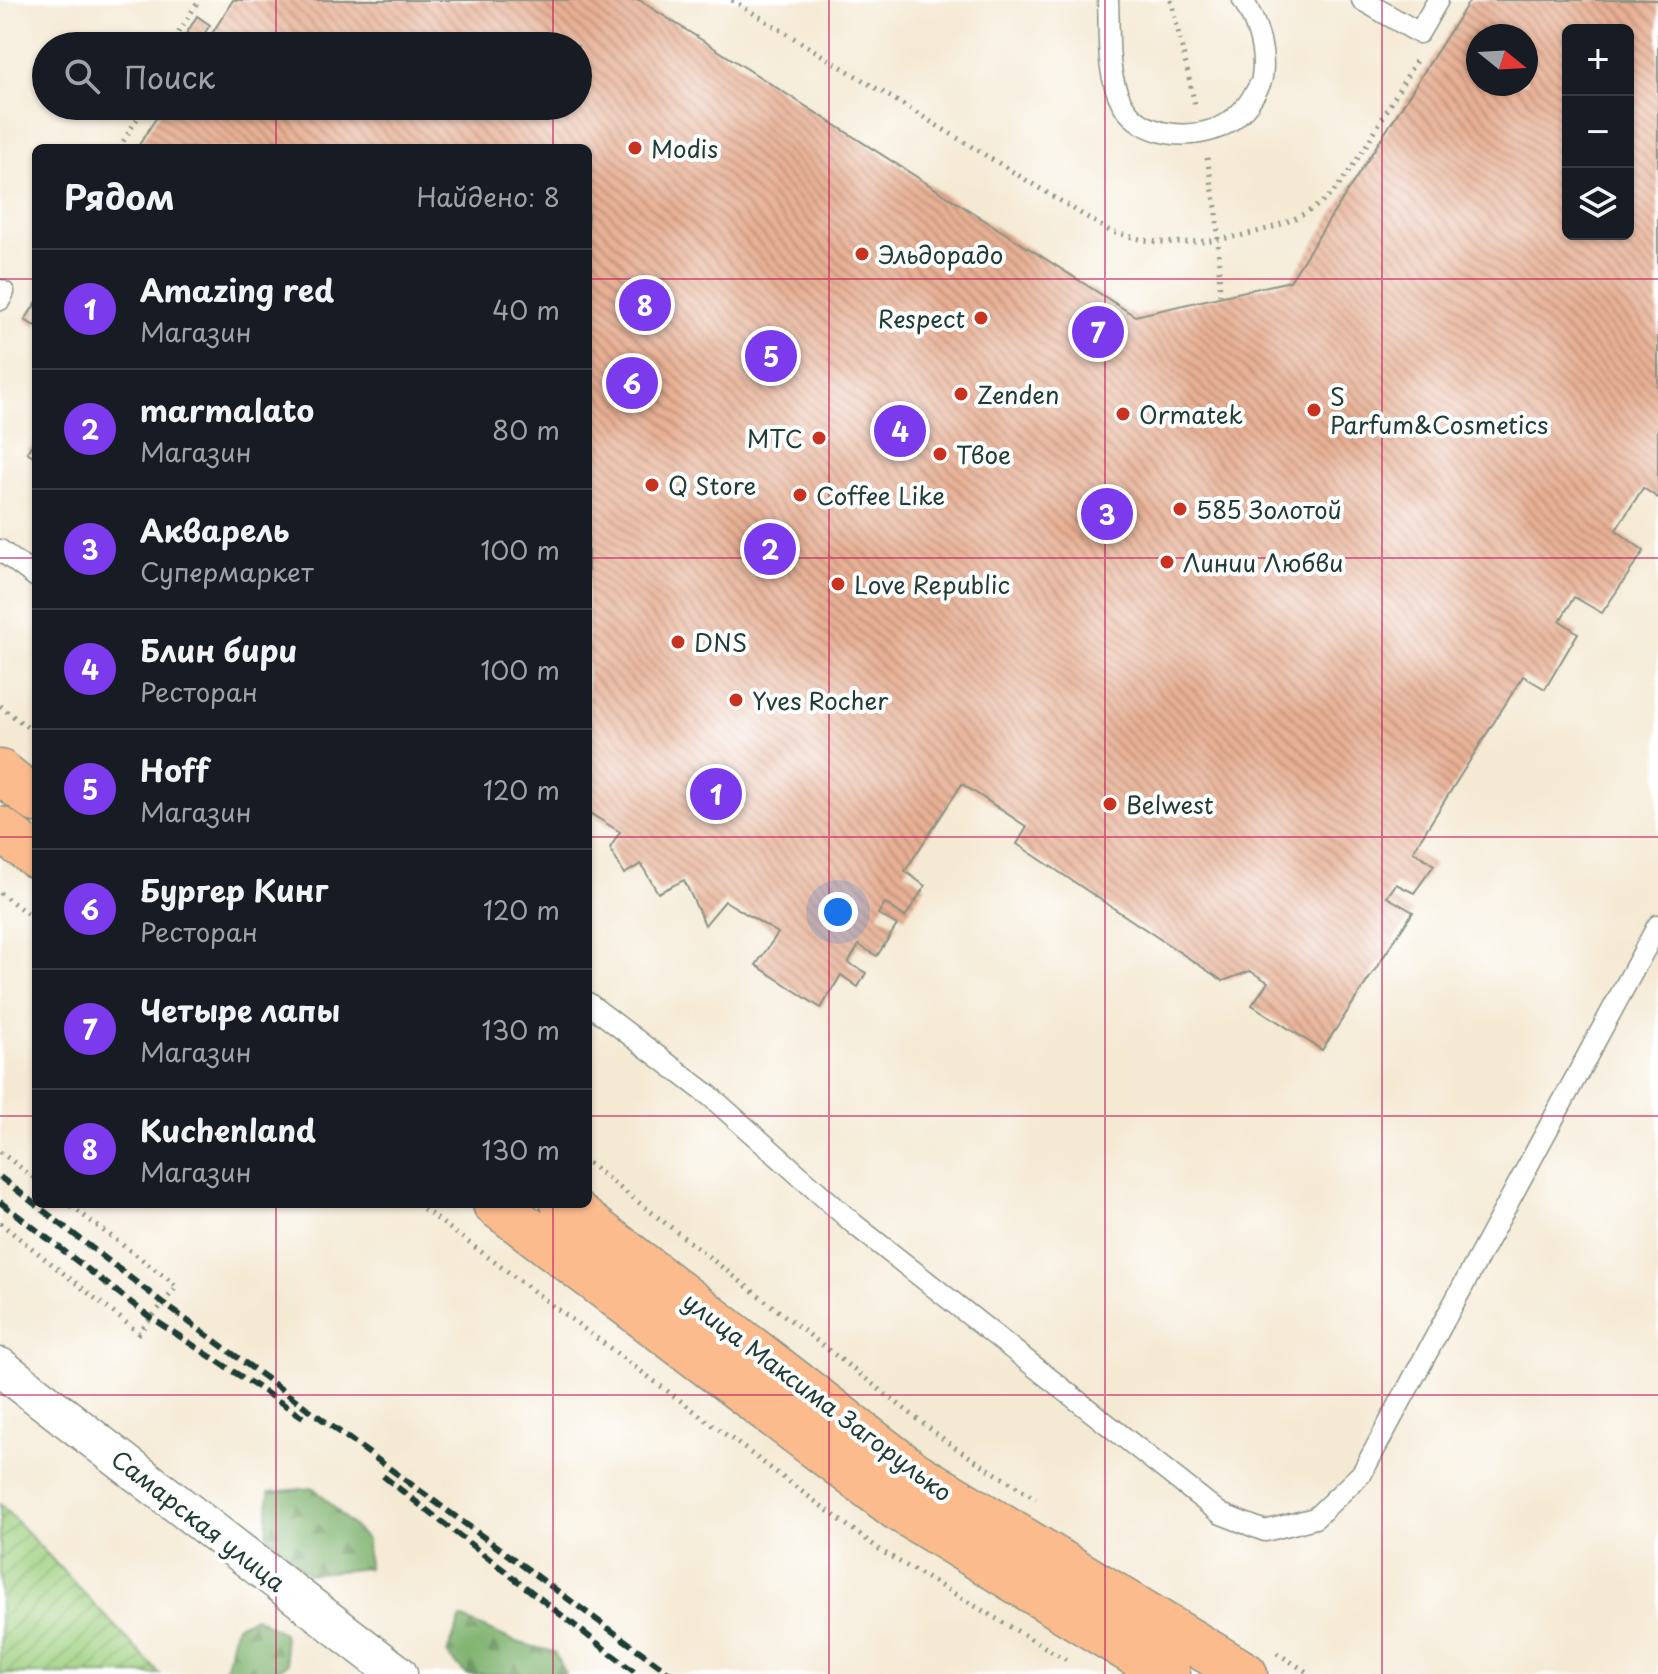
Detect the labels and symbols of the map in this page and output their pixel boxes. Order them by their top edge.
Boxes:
north arrow [1466,24,1538,96]
place label: Modis [651,130,718,166]
marker: Modis [626,139,644,157]
place label: Эльдорадо [878,236,1003,272]
marker: Эльдорадо [853,245,871,263]
pin: 8 [619,275,671,335]
place label: Respect [878,300,965,336]
pin: 7 [1072,302,1124,362]
marker: Respect [972,309,990,327]
pin: 5 [745,326,797,386]
pin: 6 [606,353,658,413]
place label: Zenden [977,376,1059,412]
place label: S Parfum&Cosmetics [1330,378,1548,442]
marker: Zenden [952,385,970,403]
place label: Ormatek [1139,396,1243,432]
pin: 4 [874,401,926,461]
marker: S Parfum&Cosmetics [1305,401,1323,419]
marker: Ormatek [1114,405,1132,423]
place label: МТС [747,420,803,456]
marker: МТС [810,429,828,447]
place label: Твое [956,436,1011,472]
marker: Твое [931,445,949,463]
place label: Q Store [668,467,756,503]
marker: Q Store [643,476,661,494]
place label: Coffee Like [816,477,945,513]
pin: 3 [1081,484,1133,544]
marker: Coffee Like [791,486,809,504]
place label: 585 Золотой [1196,491,1342,527]
marker: 585 Золотой [1171,500,1189,518]
pin: 2 [744,519,796,579]
place label: Линии Любви [1183,544,1343,580]
marker: Линии Любви [1158,553,1176,571]
place label: Love Republic [854,566,1010,602]
marker: Love Republic [829,575,847,593]
place label: DNS [694,624,747,660]
marker: DNS [669,633,687,651]
place label: Yves Rocher [752,682,889,718]
marker: Yves Rocher [727,691,745,709]
pin: 1 [690,764,742,824]
place label: Belwest [1126,786,1214,822]
marker: Belwest [1101,795,1119,813]
your location [818,892,858,932]
street label: улица Максима Загорулько [676,1283,960,1509]
street label: Самарская улица [104,1440,294,1600]

